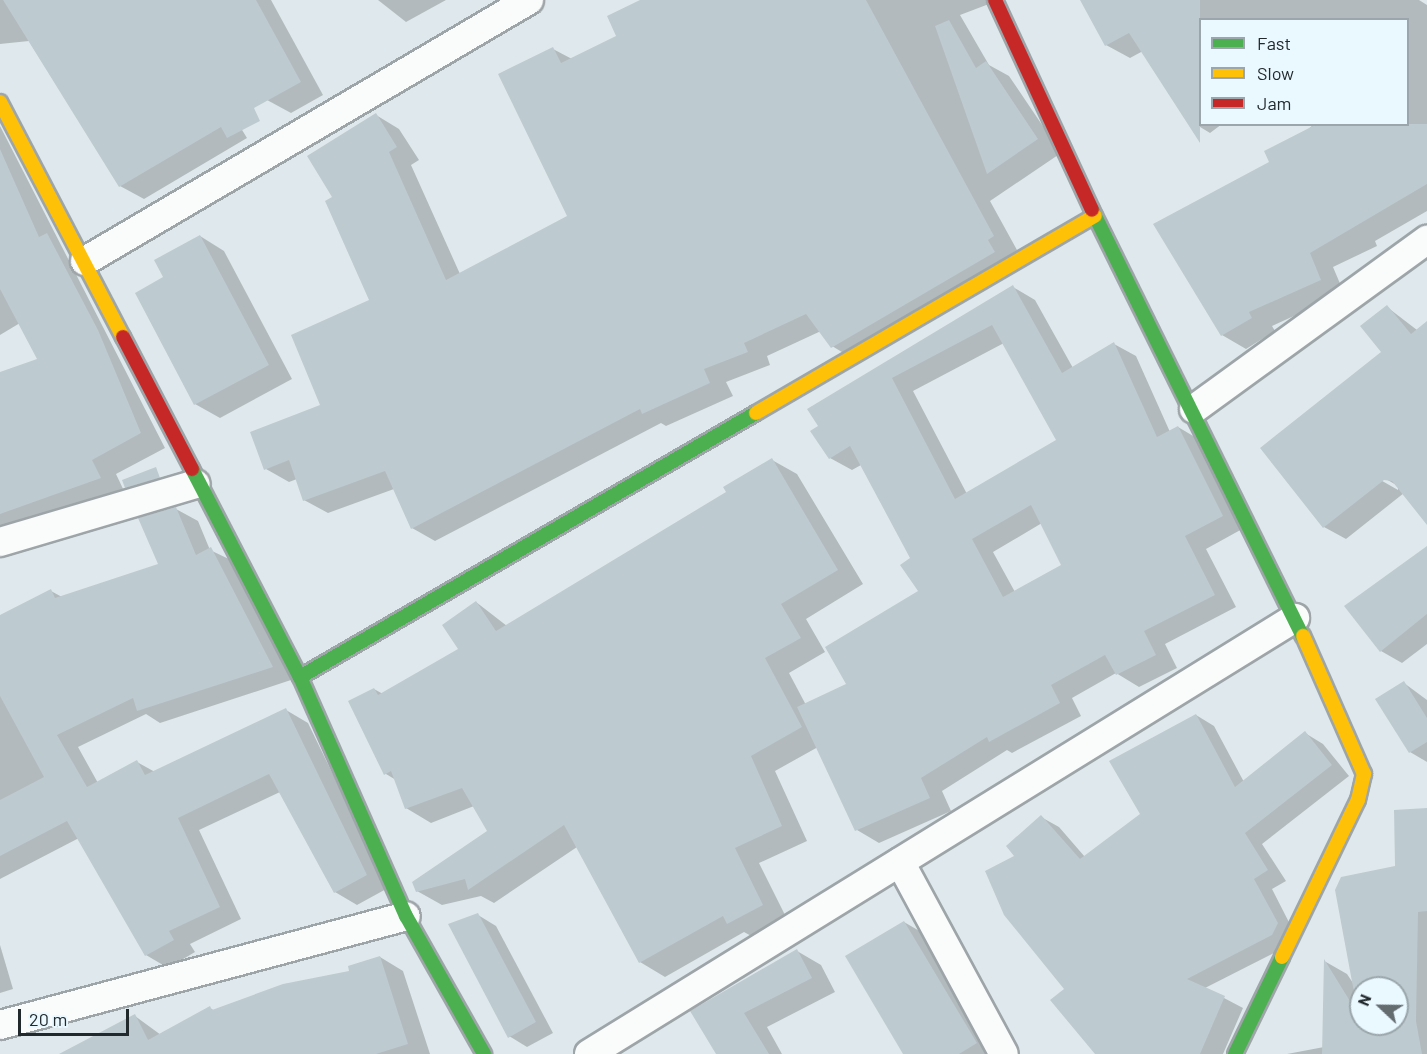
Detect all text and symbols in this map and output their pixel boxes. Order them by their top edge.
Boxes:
legend [1199,18,1409,126]
text: Fast [1257,32,1291,54]
text: Slow [1257,62,1294,84]
text: Jam [1257,92,1291,114]
north arrow [1349,976,1409,1036]
text: N [1353,991,1374,1008]
scale bar [21,997,132,1035]
text: 20 m [29,1008,67,1030]

